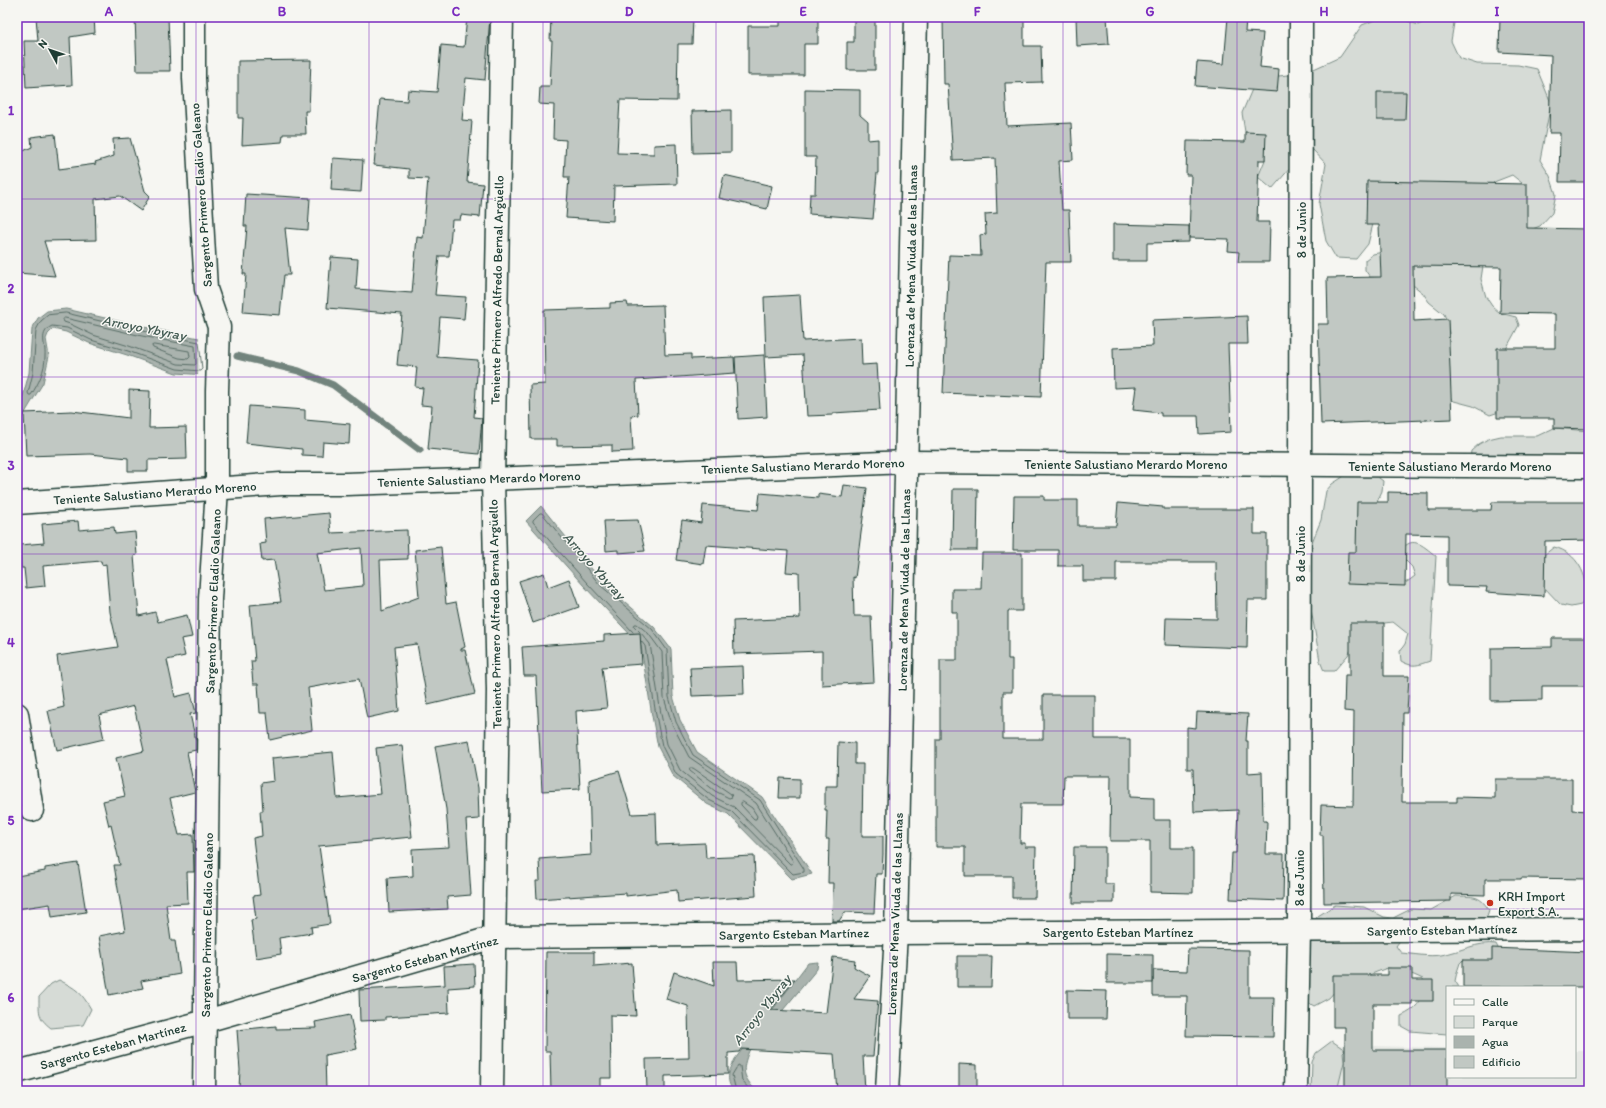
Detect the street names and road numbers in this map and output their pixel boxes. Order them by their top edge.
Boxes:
street label: Sargento Primero Eladio Galeano [187,102,215,288]
street label: Lorenza de Mena Viuda de las Llanas [902,164,920,368]
street label: Teniente Primero Alfredo Bernal Argüello [487,175,507,405]
street label: 8 de Junio [1294,201,1309,258]
street label: Teniente Salustiano Merardo Moreno [701,455,905,477]
street label: Teniente Salustiano Merardo Moreno [1024,457,1228,472]
street label: Teniente Salustiano Merardo Moreno [1348,459,1552,474]
street label: Teniente Salustiano Merardo Moreno [377,468,581,490]
street label: Teniente Salustiano Merardo Moreno [53,478,257,508]
street label: Lorenza de Mena Viuda de las Llanas [895,488,913,692]
street label: Teniente Primero Alfredo Bernal Argüello [485,499,505,729]
street label: Sargento Primero Eladio Galeano [202,508,224,694]
street label: 8 de Junio [1293,525,1308,582]
street label: Lorenza de Mena Viuda de las Llanas [884,812,906,1016]
street label: Sargento Primero Eladio Galeano [198,832,216,1017]
street label: 8 de Junio [1292,849,1307,906]
street label: Sargento Esteban Martínez [1367,921,1517,939]
street label: Sargento Esteban Martínez [719,925,869,943]
street label: Sargento Esteban Martínez [1043,925,1193,940]
street label: Sargento Esteban Martínez [350,932,500,986]
street label: Sargento Esteban Martínez [38,1019,188,1073]

